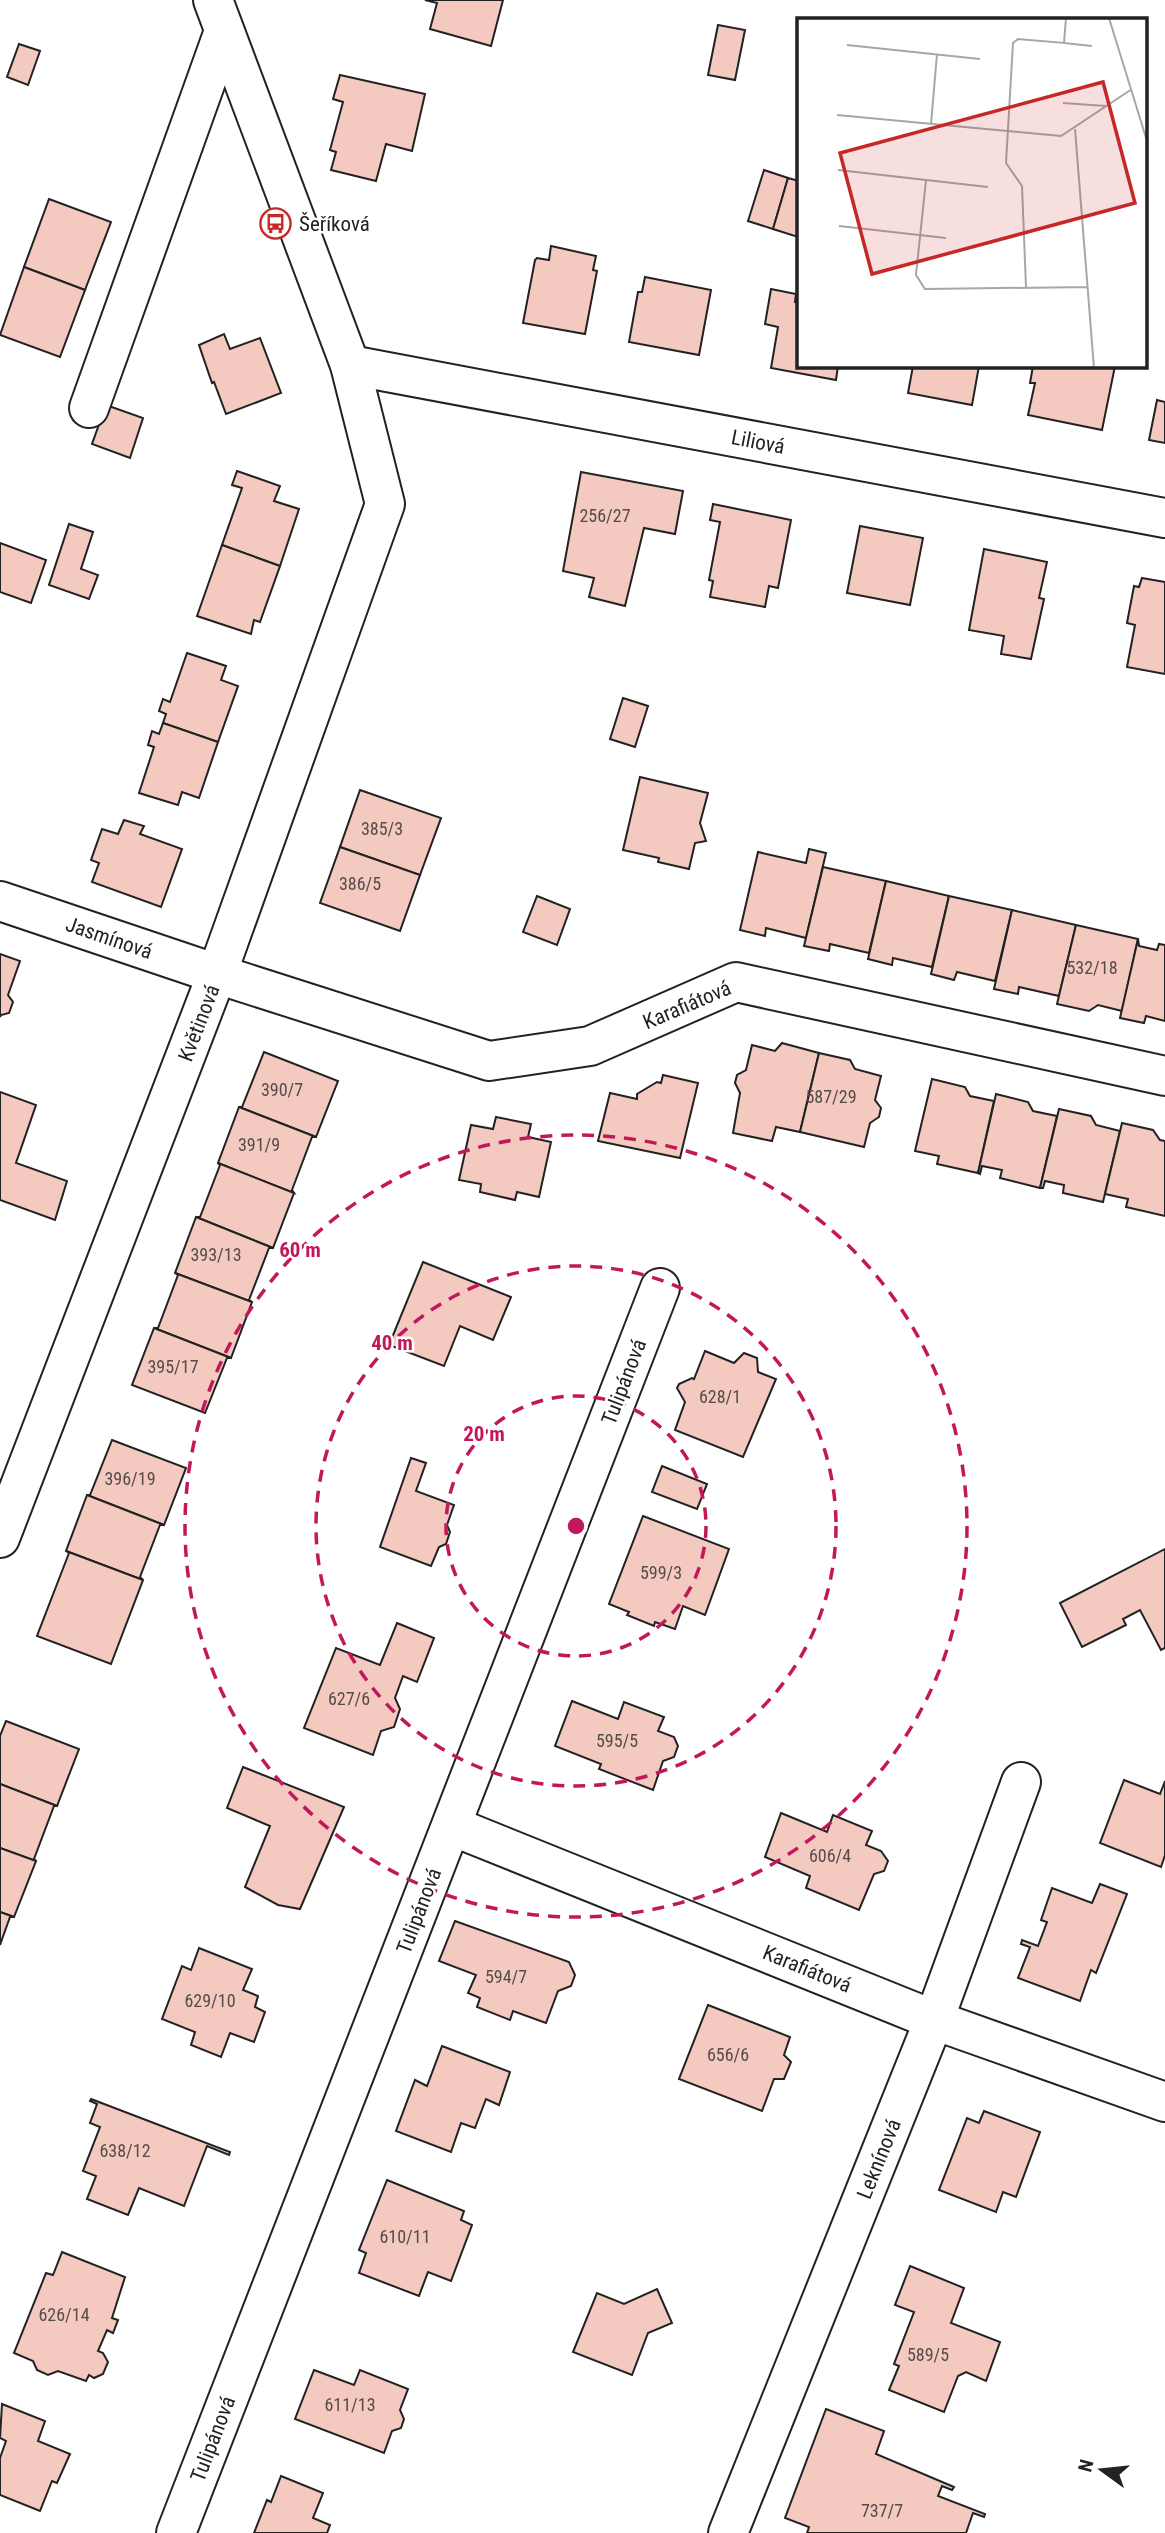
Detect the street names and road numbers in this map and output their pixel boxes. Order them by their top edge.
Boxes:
street label: Liliová [729,425,787,459]
street label: Jasmínová [63,912,155,964]
street label: Karafiátová [639,976,735,1034]
street label: Květinová [173,981,225,1065]
street label: Tulipánová [597,1336,651,1428]
street label: Tulipánová [392,1865,446,1957]
street label: Karafiátová [759,1940,855,1998]
street label: Leknínová [852,2116,906,2202]
street label: Tulipánová [186,2393,240,2485]

